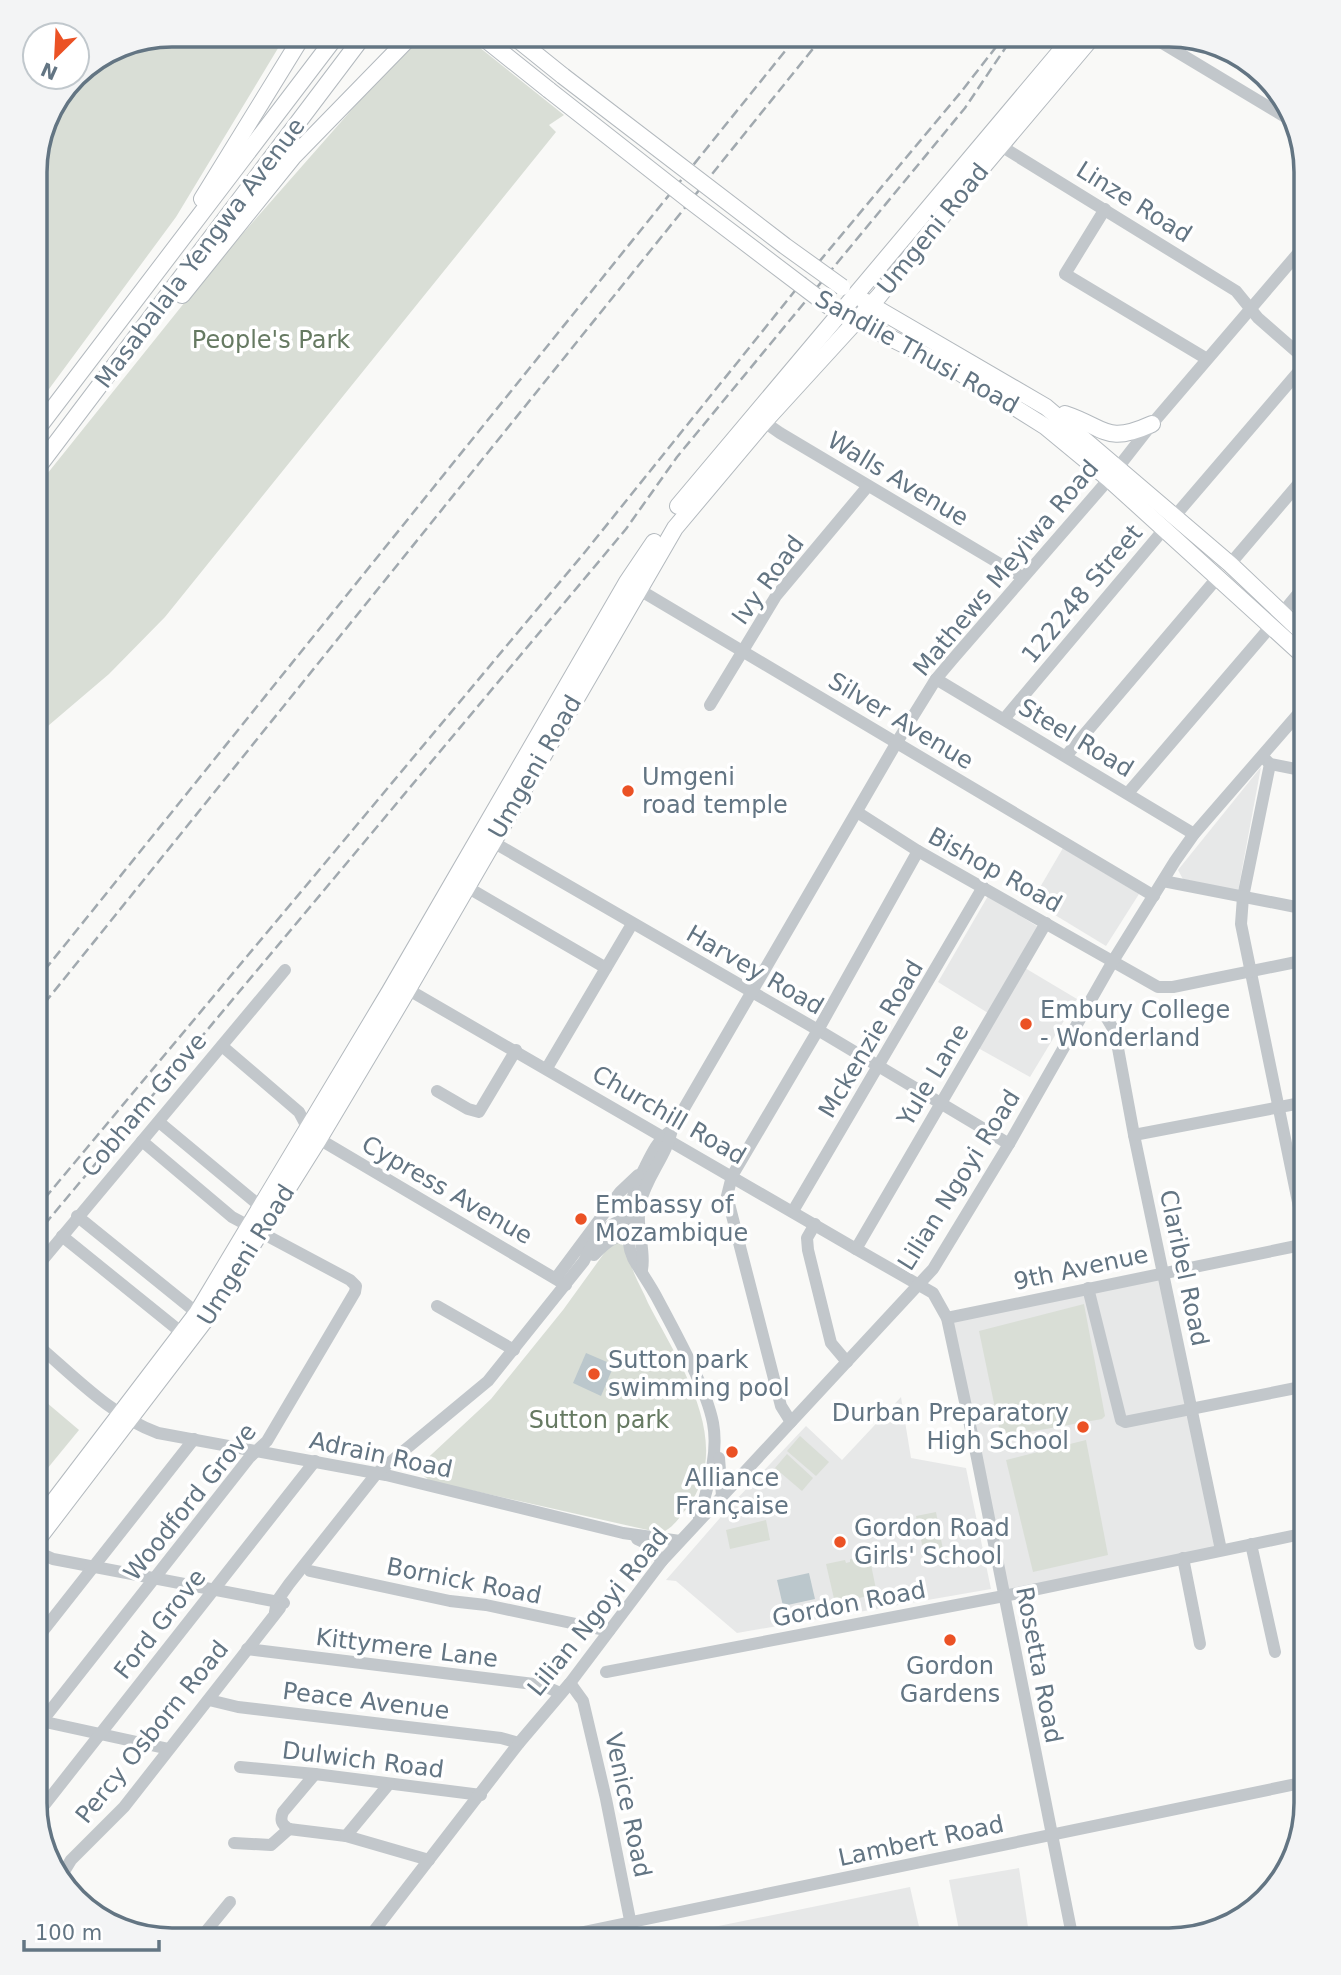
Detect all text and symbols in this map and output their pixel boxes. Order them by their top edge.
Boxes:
north arrow [21,21,91,91]
text: N [37,58,61,85]
street label: Masabalala Yengwa Avenue [89,112,311,394]
street label: Linze Road [1071,156,1197,248]
street label: Umgeni Road [872,158,994,300]
street label: Sandile Thusi Road [810,284,1024,420]
park label: People's Park [192,326,350,354]
street label: Walls Avenue [822,426,974,532]
street label: Mathews Meyiwa Road [908,454,1104,682]
street label: 122248 Street [1016,519,1148,669]
street label: Ivy Road [726,530,810,630]
street label: Silver Avenue [823,667,979,775]
street label: Umgeni Road [483,690,587,844]
street label: Steel Road [1014,693,1138,783]
place label: Umgeni road temple [642,763,788,819]
marker: Umgeni road temple [620,783,636,799]
street label: Bishop Road [923,822,1067,918]
street label: Harvey Road [681,919,829,1021]
street label: Mckenzie Road [813,955,929,1123]
place label: Embury College - Wonderland [1040,996,1230,1052]
marker: Embury College - Wonderland [1018,1016,1034,1032]
street label: Yule Lane [891,1019,974,1132]
street label: Cobham Grove [76,1027,212,1183]
street label: Churchill Road [587,1060,751,1170]
street label: Lilian Ngoyi Road [892,1085,1026,1275]
street label: Cypress Avenue [357,1130,537,1250]
street label: Umgeni Road [192,1179,300,1331]
street label: Claribel Road [1154,1187,1214,1349]
place label: Embassy of Mozambique [595,1191,748,1247]
marker: Embassy of Mozambique [573,1211,589,1227]
street label: 9th Avenue [1011,1240,1151,1296]
place label: Sutton park swimming pool [608,1346,790,1402]
marker: Sutton park swimming pool [586,1366,602,1382]
place label: Durban Preparatory High School [832,1399,1069,1455]
park label: Sutton park [529,1406,669,1434]
street label: Woodford Grove [118,1418,262,1586]
marker: Durban Preparatory High School [1075,1419,1091,1435]
street label: Adrain Road [307,1426,455,1484]
marker: Alliance Française [724,1444,740,1460]
place label: Alliance Française [675,1464,789,1520]
place label: Gordon Road Girls' School [854,1514,1010,1570]
street label: Lilian Ngoyi Road [522,1523,674,1701]
marker: Gordon Road Girls' School [832,1534,848,1550]
street label: Bornick Road [384,1552,544,1610]
street label: Ford Grove [108,1564,212,1684]
street label: Gordon Road [770,1575,928,1633]
street label: Rosetta Road [1010,1584,1068,1746]
street label: Kittymere Lane [314,1623,500,1673]
marker: Gordon Gardens [942,1632,958,1648]
street label: Percy Osborn Road [70,1635,234,1829]
place label: Gordon Gardens [900,1652,1000,1708]
street label: Peace Avenue [281,1677,451,1725]
street label: Venice Road [599,1730,657,1880]
street label: Dulwich Road [280,1736,446,1784]
street label: Lambert Road [836,1810,1006,1872]
scale bar [24,1909,159,1953]
text: 100 m [35,1921,102,1945]

